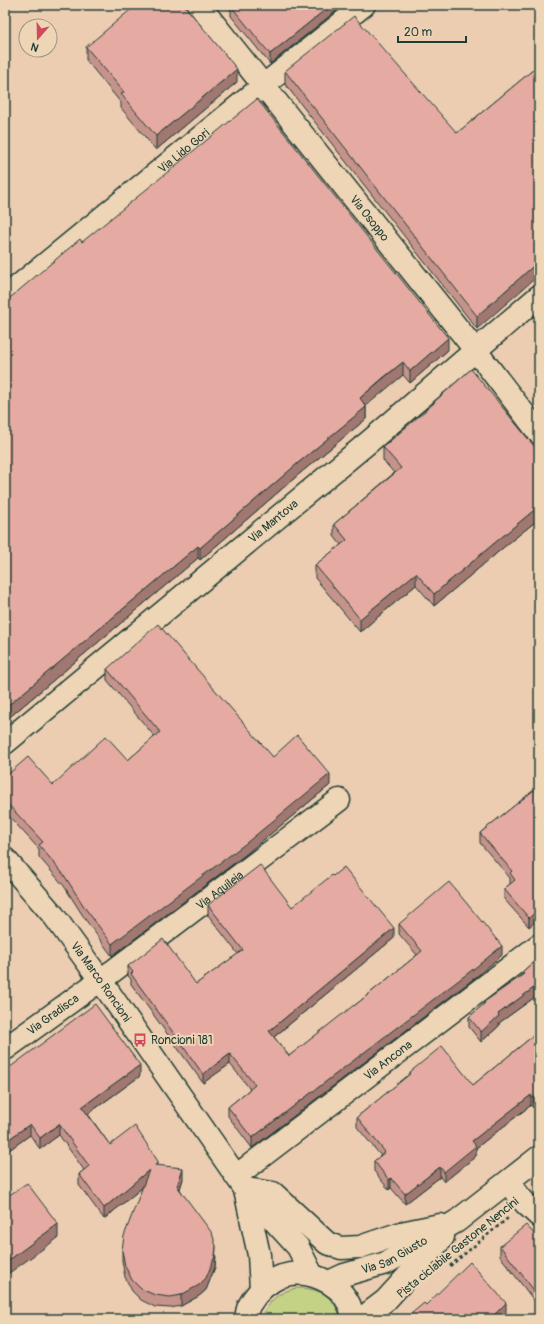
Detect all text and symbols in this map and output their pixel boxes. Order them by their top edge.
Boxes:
north arrow [18,18,58,58]
scale bar [398,18,466,44]
text: 20 m [404,25,433,40]
text: N [29,39,40,54]
street label: Via Lido Gori [155,125,213,176]
street label: Via Osoppo [347,192,393,245]
street label: Via Mantova [245,496,301,546]
street label: Via Aquileia [193,867,247,913]
street label: Via Marco Roncioni [67,939,135,1025]
street label: Via Gradisca [24,990,82,1038]
bus stop icon: Roncioni 181 [132,1032,148,1048]
place label: Roncioni 181 [151,1033,213,1048]
street label: Via Ancona [361,1037,415,1083]
street label: Pista ciclabile Gastone Nencini [394,1194,522,1302]
street label: Via San Giusto [360,1232,431,1277]

